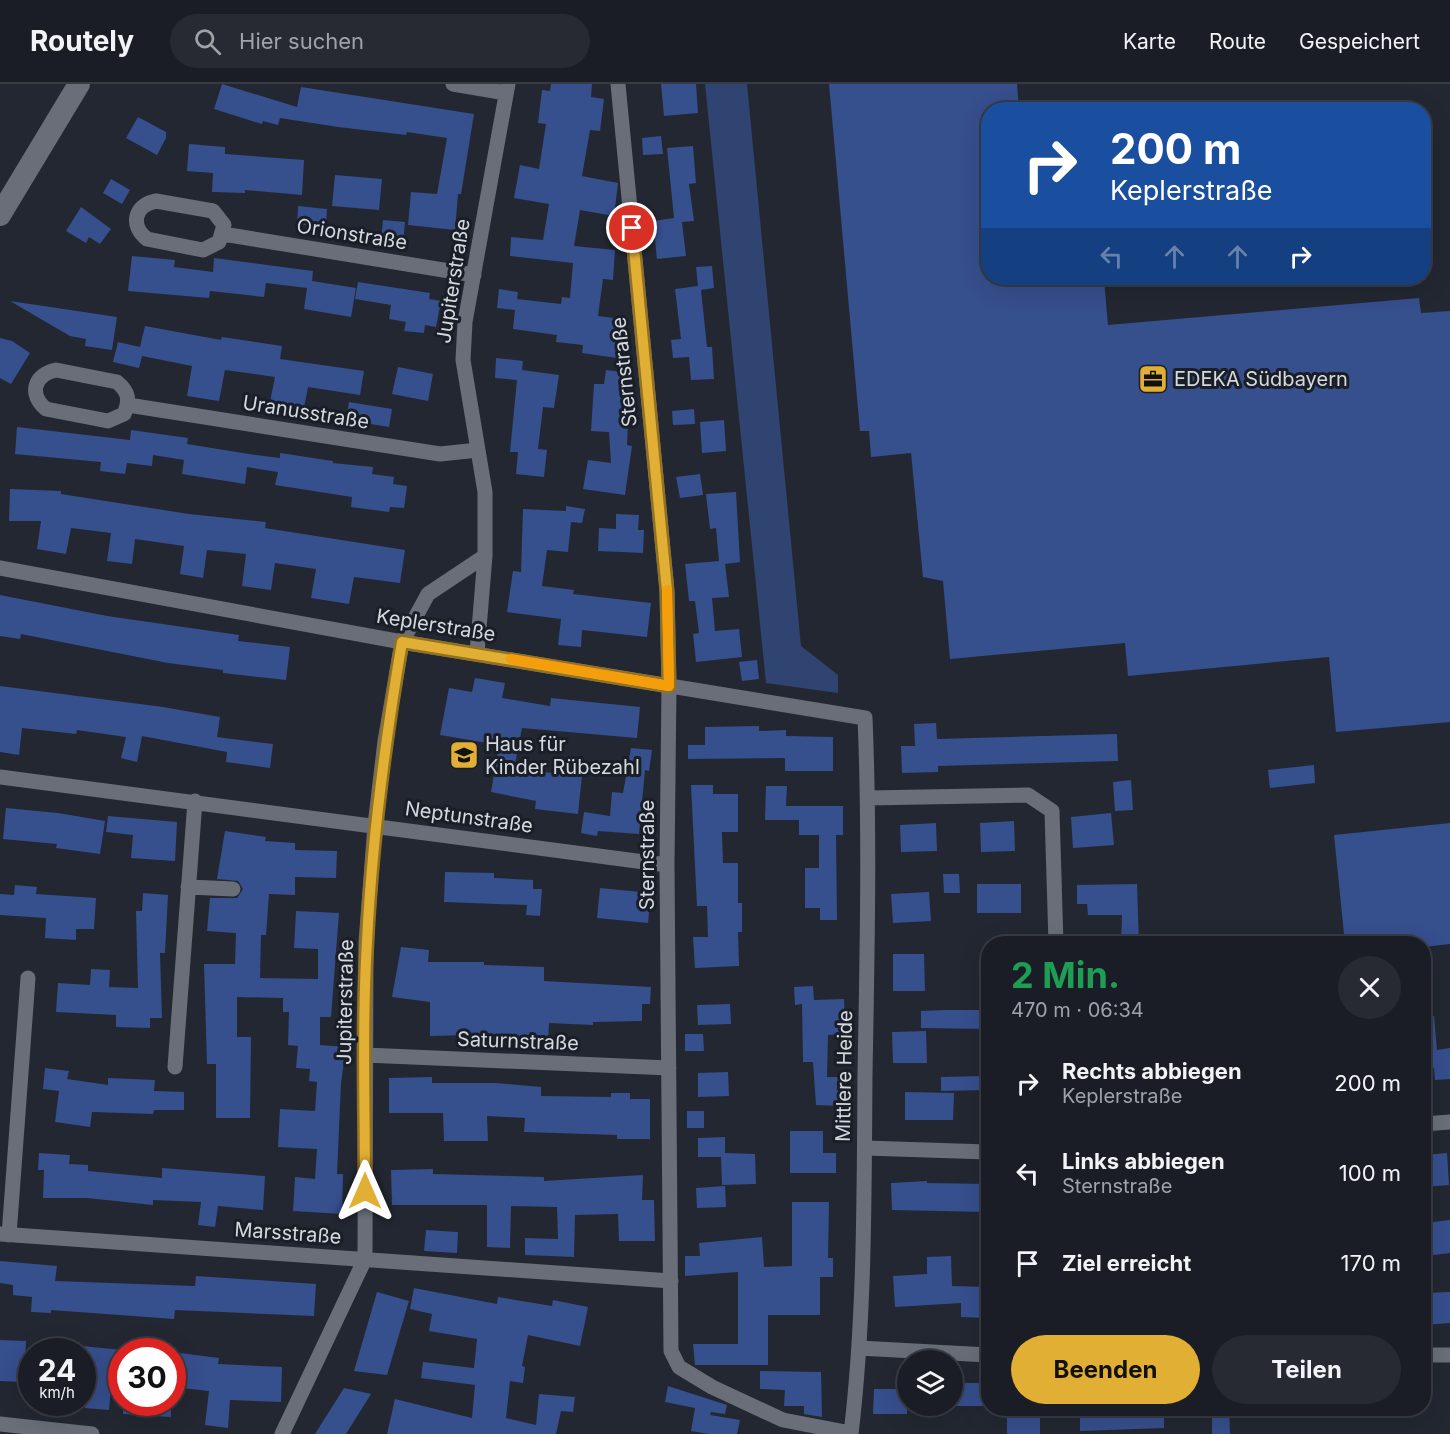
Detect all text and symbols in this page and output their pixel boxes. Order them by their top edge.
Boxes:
search box [170,14,590,68]
text: Routely [30,24,134,58]
icon: search [191,25,224,58]
text: Hier suchen [239,28,364,54]
text: Karte [1123,29,1176,54]
text: Route [1209,29,1266,54]
text: Gespeichert [1299,29,1420,54]
text: 200 m [1110,123,1241,174]
icon: right [1011,126,1089,204]
text: Keplerstraße [1110,174,1273,207]
pin [606,202,657,253]
icon: arrive [615,211,648,244]
street label: Orionstraße [295,213,409,255]
street label: Jupiterstraße [431,217,475,345]
icon: left [1095,240,1128,273]
icon: ahead [1158,240,1191,273]
icon: ahead [1221,240,1254,273]
icon: right [1284,240,1317,273]
street label: Sternstraße [606,316,642,428]
office icon: EDEKA Südbayern [1137,363,1169,395]
place label: EDEKA Südbayern [1174,367,1348,391]
street label: Uranusstraße [241,390,371,434]
street label: Keplerstraße [375,604,497,646]
place label: Haus für Kinder Rübezahl [485,732,640,779]
school or university icon: Haus für Kinder Rübezahl [448,739,480,771]
street label: Neptunstraße [403,796,535,838]
street label: Sternstraße [635,800,659,910]
street label: Jupiterstraße [332,939,358,1065]
text: 2 Min. [1011,953,1120,997]
button: close [1338,956,1401,1019]
text: 470 m · 06:34 [1011,998,1144,1022]
street label: Mittlere Heide [831,1010,857,1142]
street label: Saturnstraße [457,1027,579,1055]
text: Rechts abbiegen [1062,1058,1242,1084]
icon: right [1011,1067,1044,1100]
text: 200 m [1334,1070,1401,1096]
text: Keplerstraße [1062,1084,1182,1108]
text: Links abbiegen [1062,1148,1225,1174]
icon: left [1011,1157,1044,1190]
position arrow [333,1159,397,1223]
text: 100 m [1339,1160,1401,1186]
text: Sternstraße [1062,1174,1172,1198]
street label: Marsstraße [234,1217,342,1249]
icon: arrive [1011,1247,1044,1280]
text: Ziel erreicht [1062,1250,1191,1276]
text: 170 m [1341,1250,1401,1276]
button: Beenden [1011,1335,1200,1404]
button: Teilen [1212,1335,1401,1404]
speed limit sign: 30 [108,1338,186,1416]
map controls [897,1350,963,1416]
button: layers [897,1350,963,1416]
text: 24 [38,1352,76,1388]
text: km/h [39,1383,75,1402]

